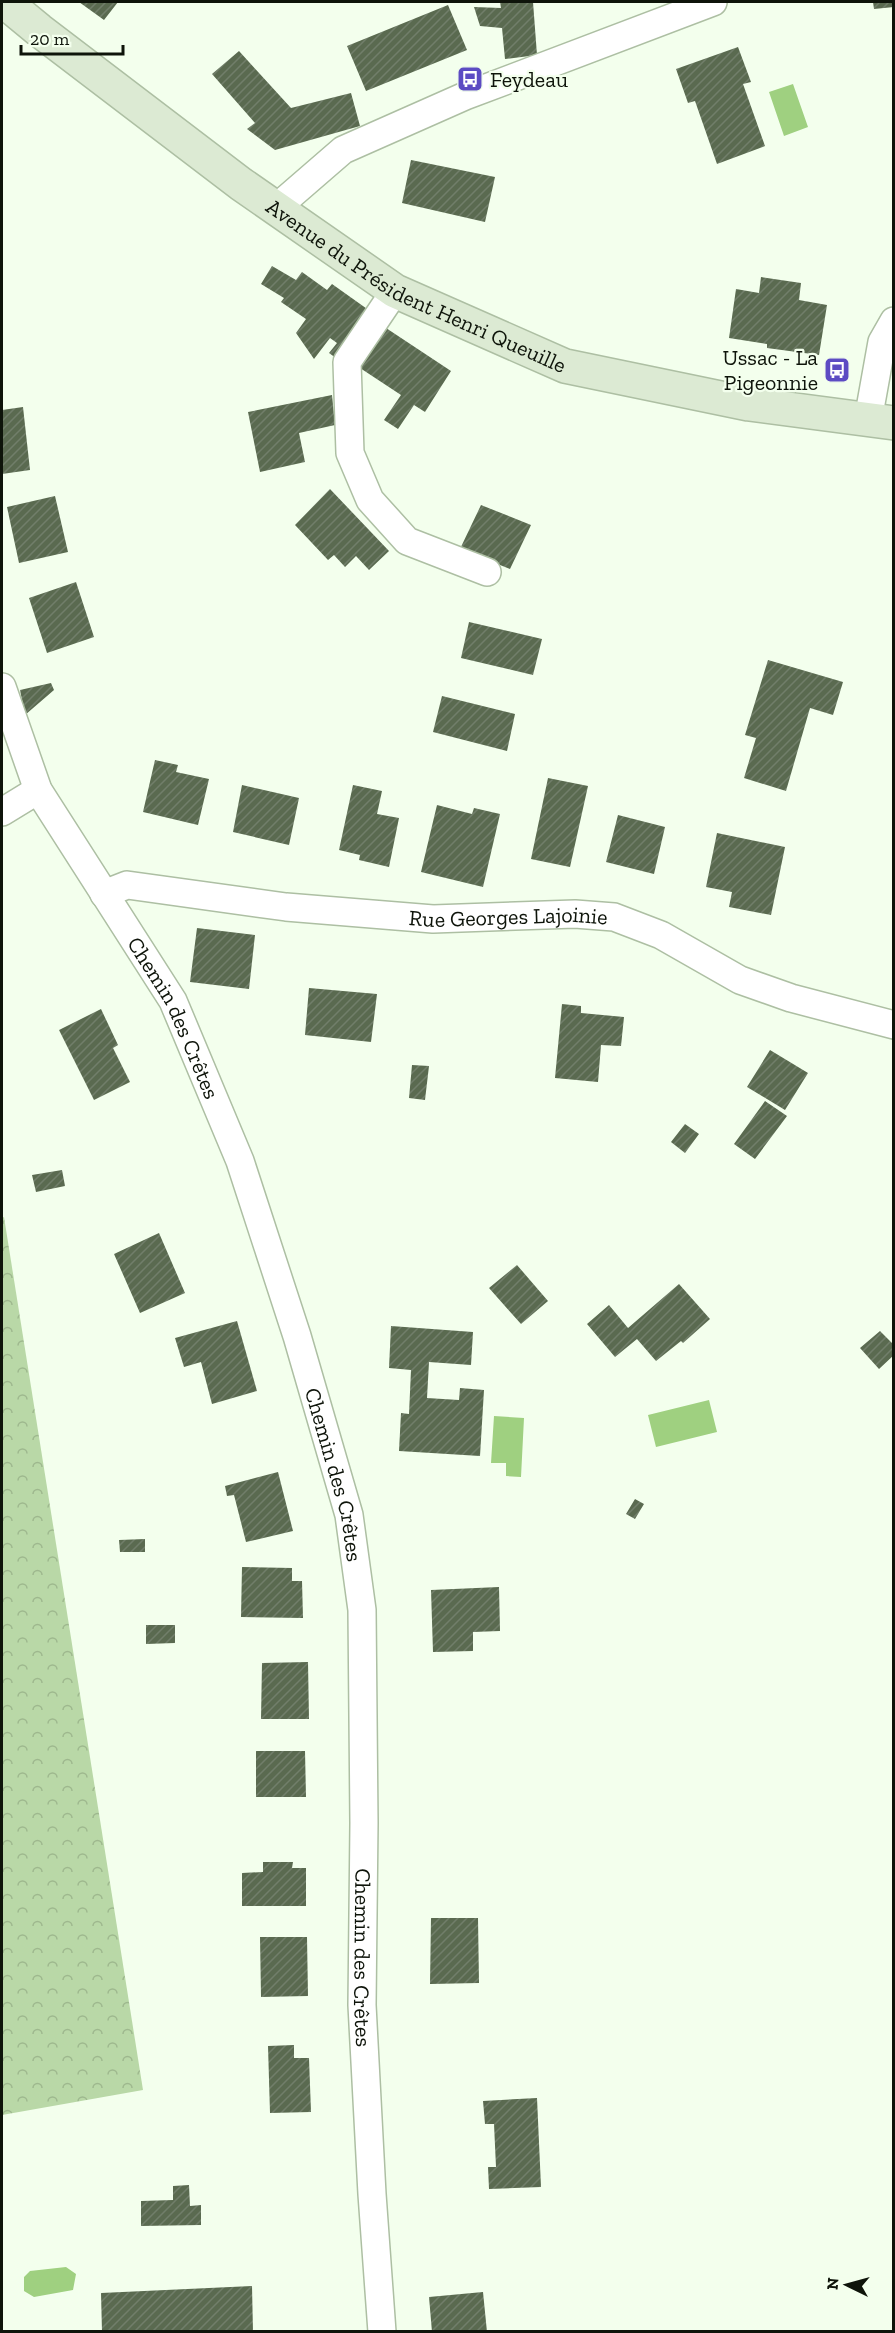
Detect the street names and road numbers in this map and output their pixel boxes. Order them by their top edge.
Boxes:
street label: Avenue du Président Henri Queuille [261,193,571,379]
street label: Rue Georges Lajoinie [408,901,609,933]
street label: Chemin des Crêtes [121,932,225,1103]
street label: Chemin des Crêtes [299,1385,368,1563]
street label: Chemin des Crêtes [348,1868,377,2048]

